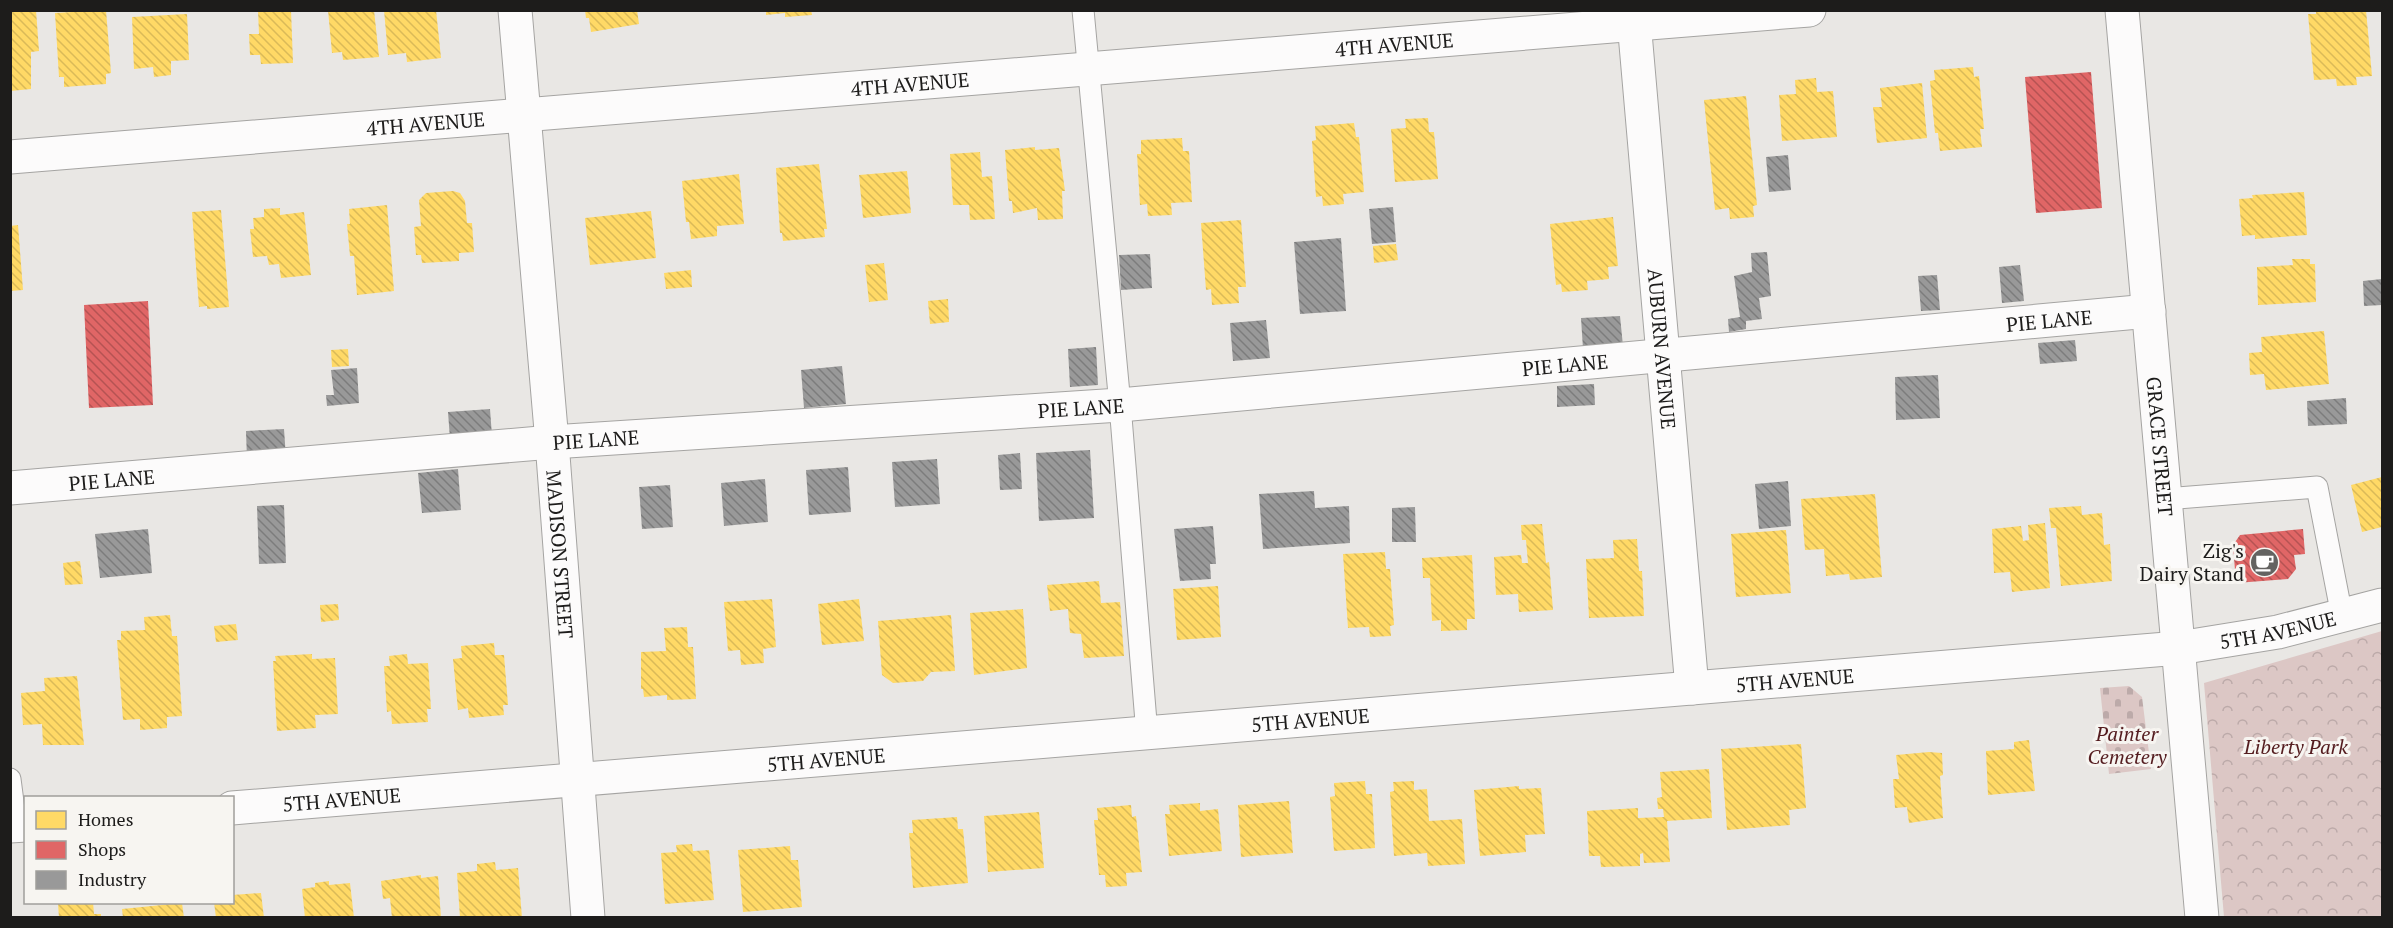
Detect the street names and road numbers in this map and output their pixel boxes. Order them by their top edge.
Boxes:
street label: 4TH AVENUE [1334,26,1455,62]
street label: 4TH AVENUE [850,65,970,102]
street label: 4TH AVENUE [365,105,486,141]
street label: AUBURN AVENUE [1642,267,1683,430]
street label: PIE LANE [2005,303,2093,338]
street label: PIE LANE [1521,347,1609,382]
street label: GRACE STREET [2141,375,2180,517]
street label: PIE LANE [1037,391,1125,424]
street label: PIE LANE [552,423,640,455]
street label: PIE LANE [67,462,156,496]
street label: MADISON STREET [541,469,580,639]
street label: 5TH AVENUE [2217,604,2339,655]
street label: 5TH AVENUE [1734,661,1855,698]
street label: 5TH AVENUE [1250,701,1371,738]
street label: 5TH AVENUE [766,741,886,778]
street label: 5TH AVENUE [281,781,402,817]

